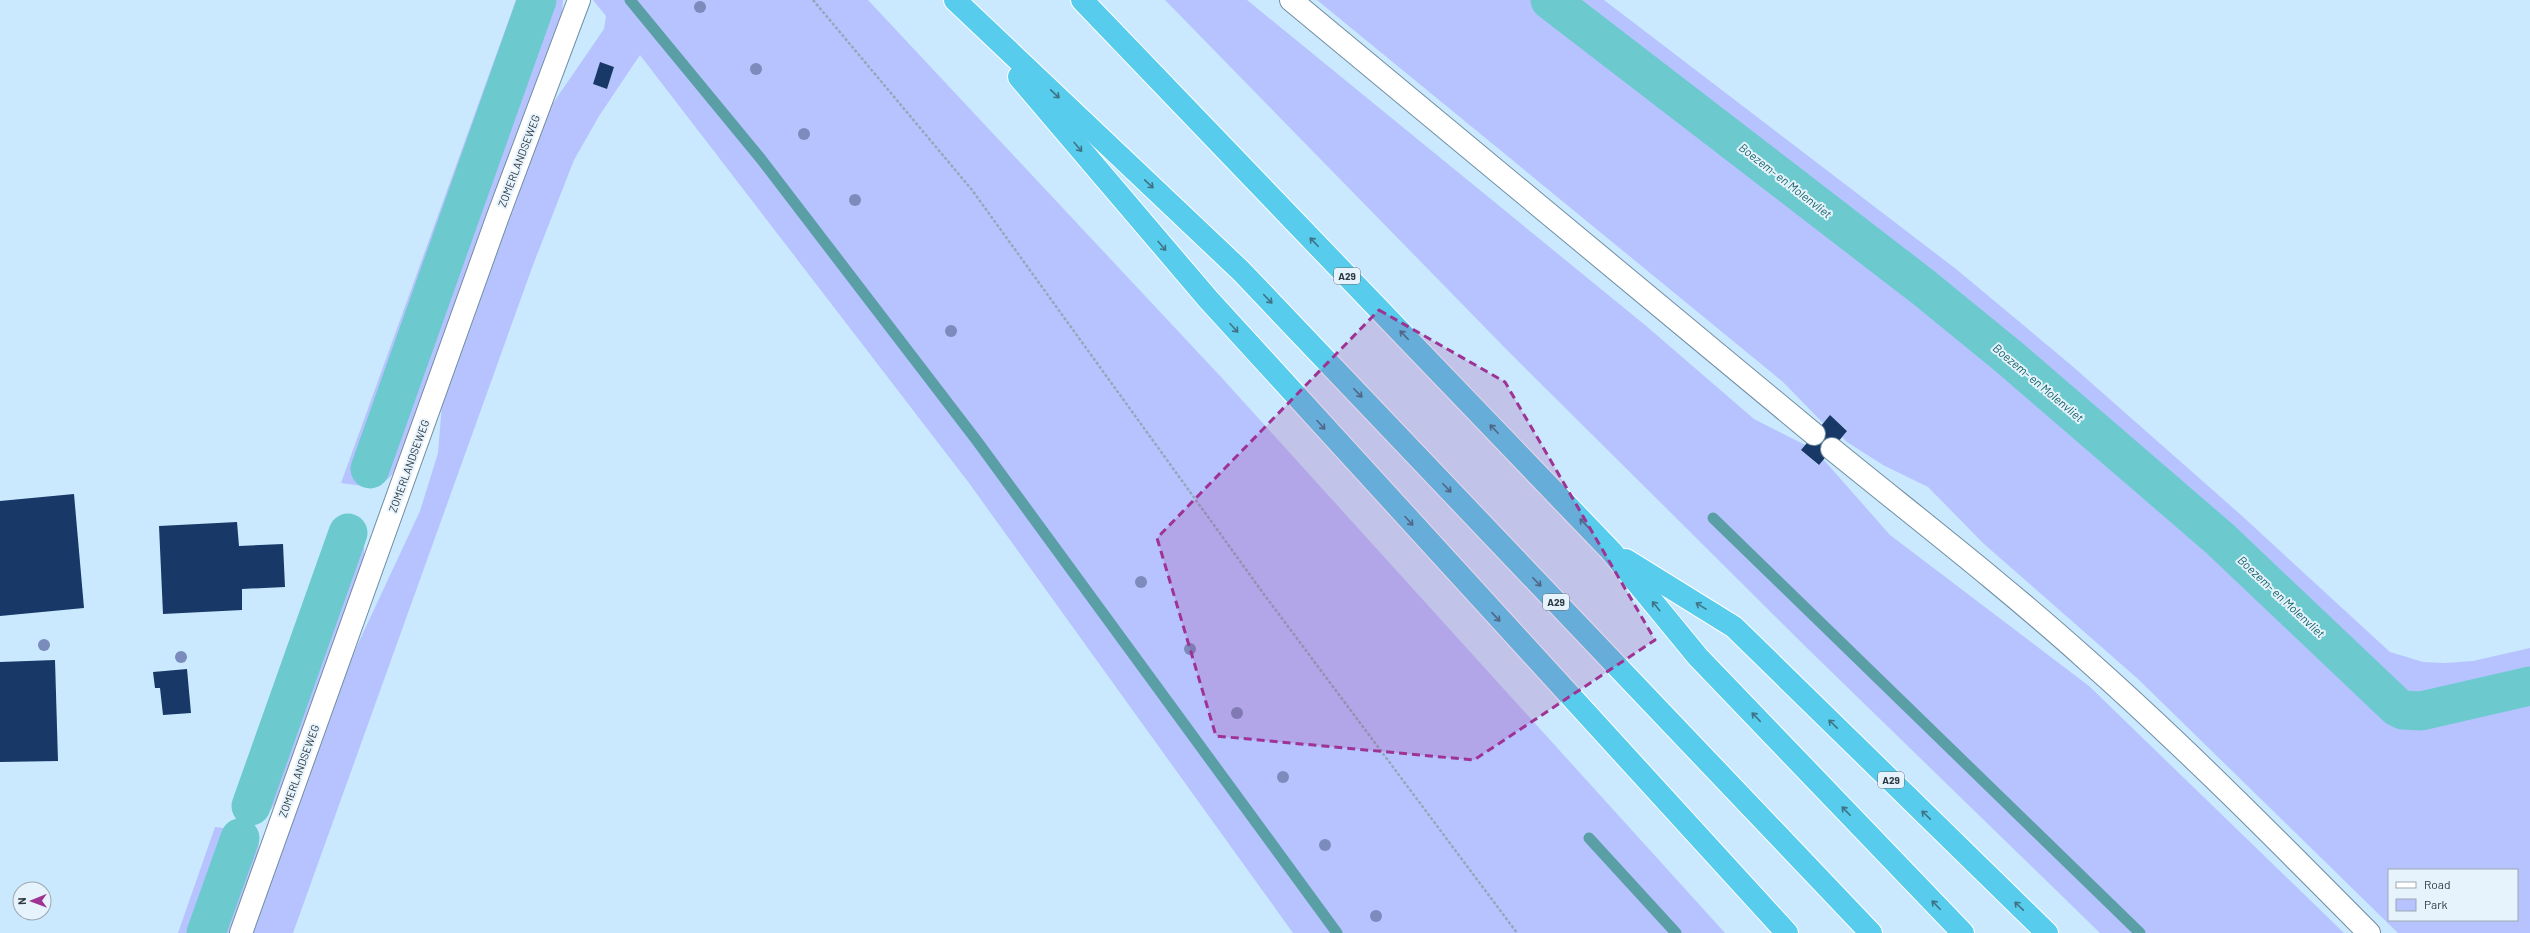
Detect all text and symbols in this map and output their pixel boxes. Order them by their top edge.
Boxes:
one-way arrow [1050,89,1060,99]
street label: ZOMERLANDSEWEG [495,113,542,209]
water label: Boezem- en Molenvliet [1736,140,1835,221]
one-way arrow [1074,142,1083,153]
one-way arrow [1144,179,1154,188]
one-way arrow [1309,237,1319,247]
one-way arrow [1158,241,1167,252]
road number: A29 [1334,268,1360,284]
one-way arrow [1263,294,1273,304]
one-way arrow [1229,323,1238,334]
one-way arrow [1400,331,1409,341]
water label: Boezem- en Molenvliet [1991,340,2087,425]
one-way arrow [1353,388,1363,398]
street label: ZOMERLANDSEWEG [386,418,431,514]
one-way arrow [1316,419,1325,429]
one-way arrow [1489,424,1499,434]
one-way arrow [1442,483,1452,493]
one-way arrow [1404,516,1413,526]
one-way arrow [1579,518,1589,528]
water label: Boezem- en Molenvliet [2235,552,2329,641]
one-way arrow [1532,577,1542,587]
road number: A29 [1543,594,1569,610]
one-way arrow [1651,600,1660,611]
one-way arrow [1695,602,1707,610]
one-way arrow [1492,612,1501,622]
one-way arrow [1751,712,1760,722]
one-way arrow [1828,719,1838,729]
street label: ZOMERLANDSEWEG [276,723,321,819]
road number: A29 [1878,772,1904,788]
one-way arrow [1841,806,1850,816]
one-way arrow [1921,810,1931,820]
legend [2388,869,2518,921]
text: Road [2424,877,2451,891]
north arrow [12,881,52,921]
text: N [15,897,28,905]
text: Park [2424,897,2448,911]
one-way arrow [1931,900,1940,910]
one-way arrow [2014,901,2024,911]

